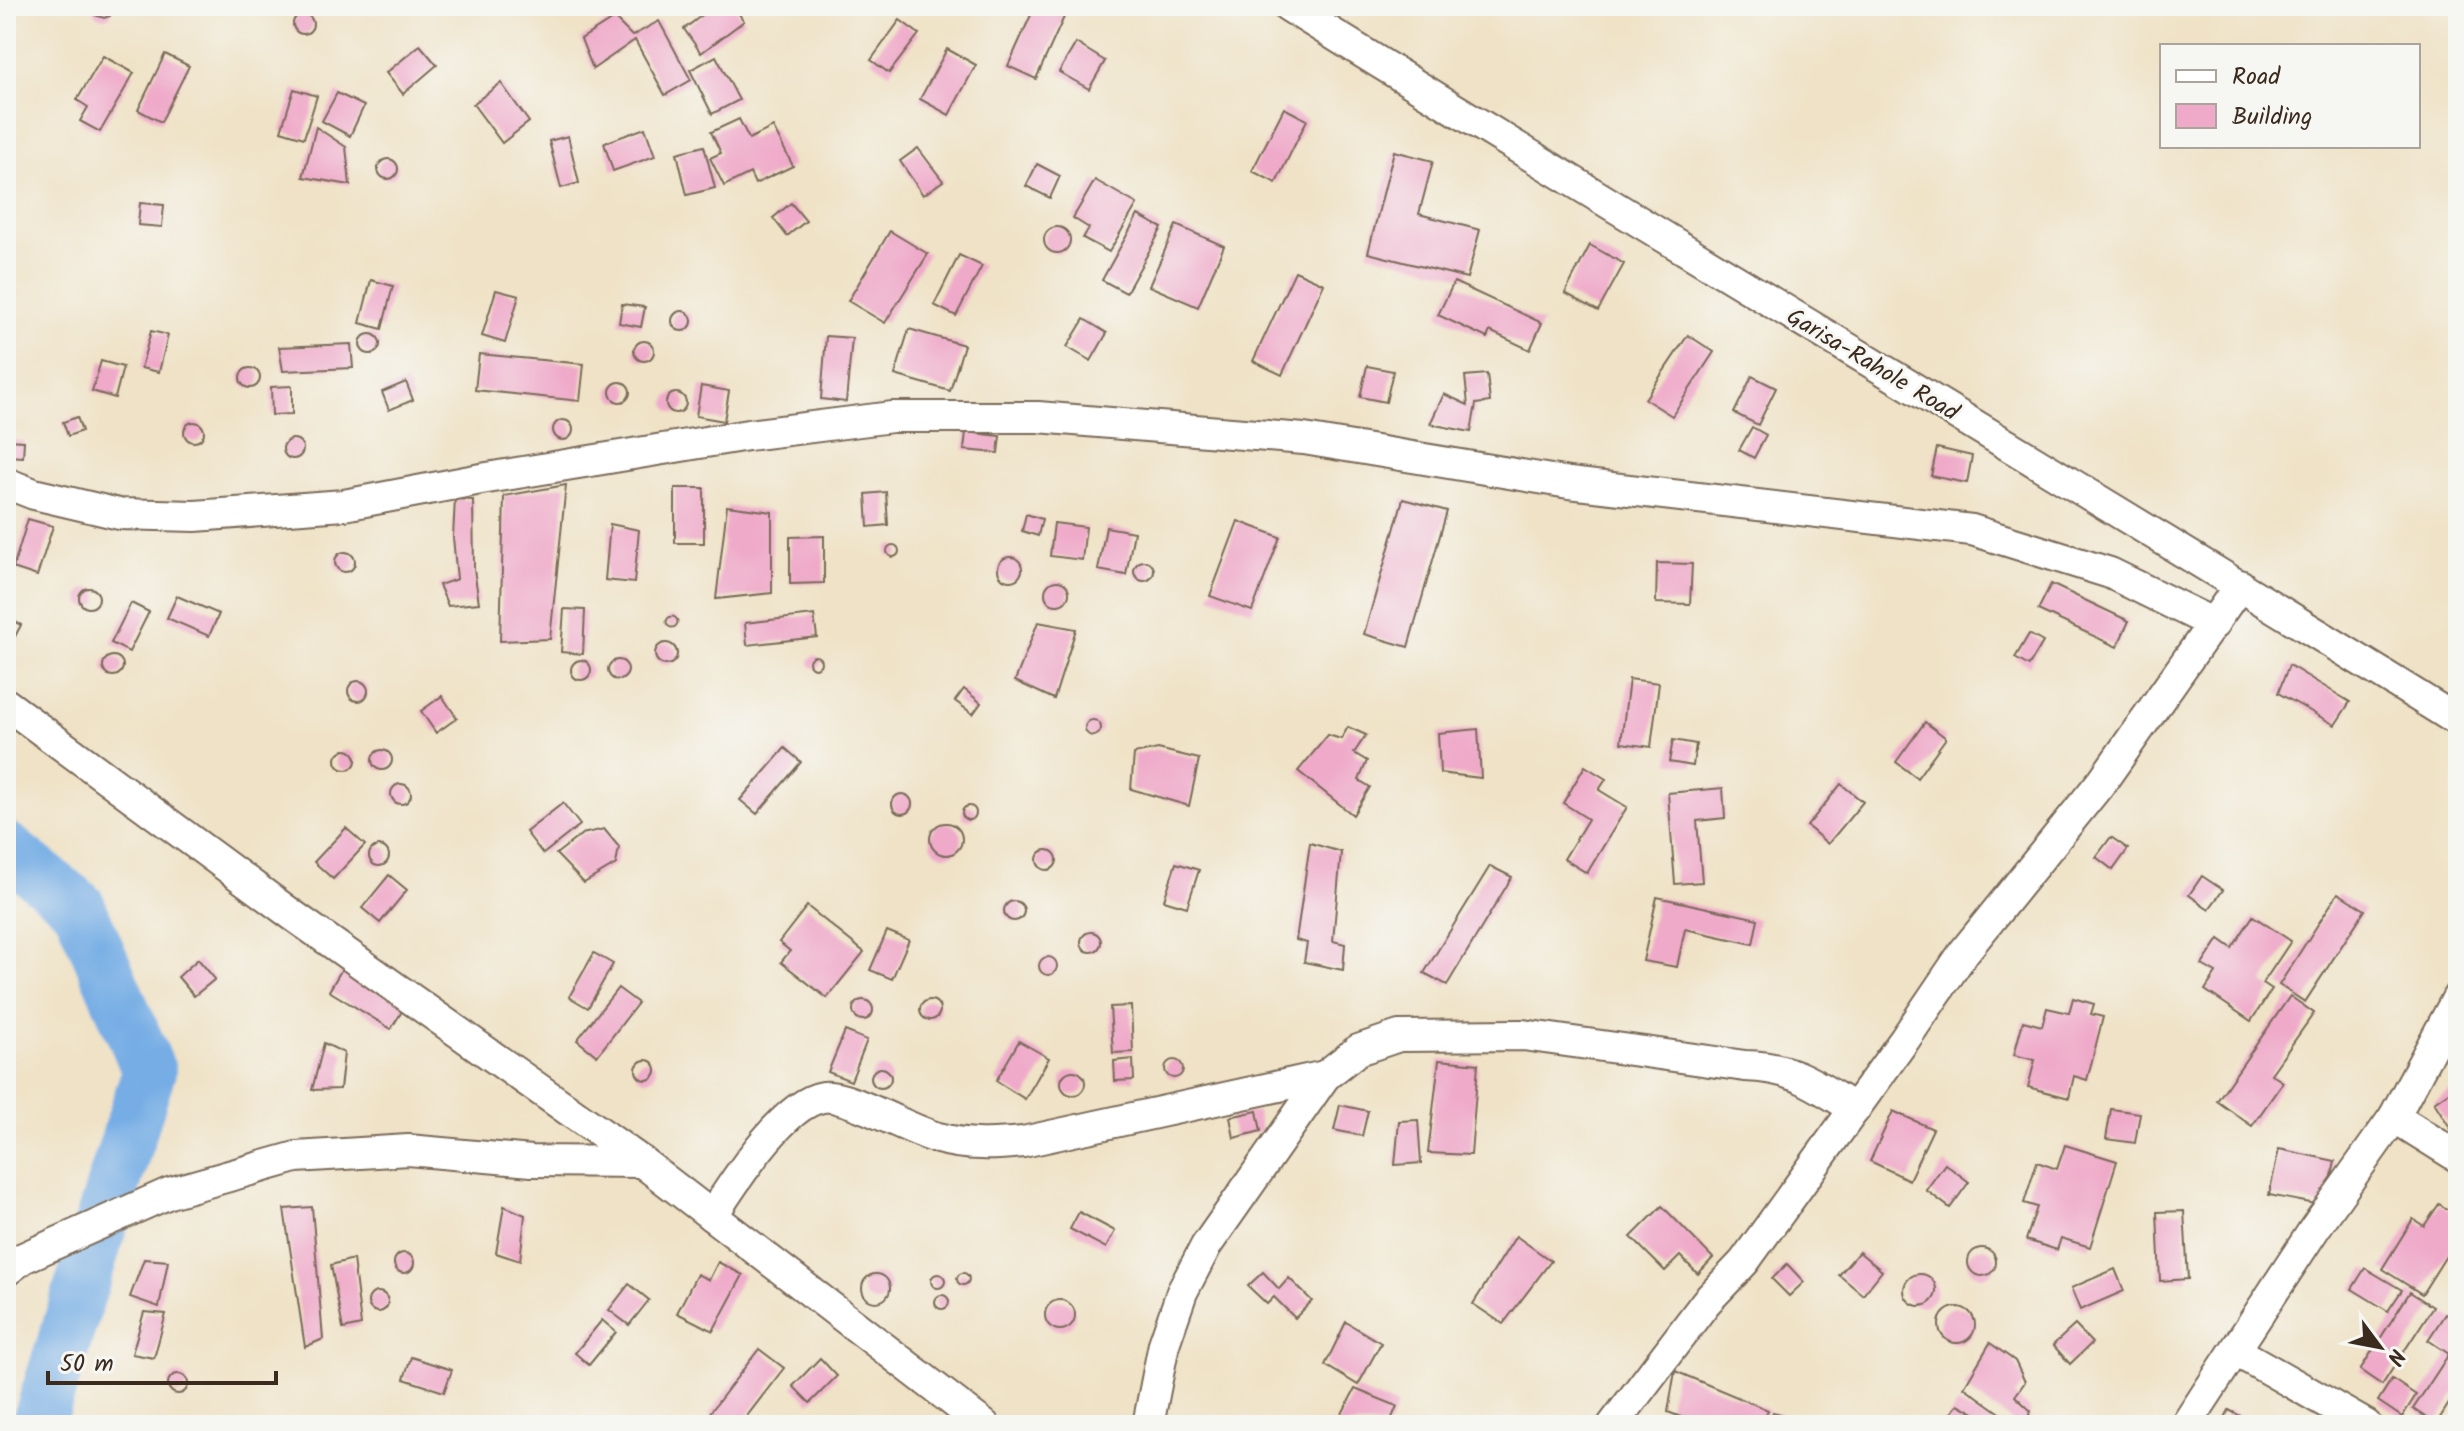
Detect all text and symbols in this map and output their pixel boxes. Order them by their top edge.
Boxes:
legend [2160,44,2420,148]
text: Road [2232,58,2281,97]
text: Building [2232,98,2312,137]
street label: Garisa-Rahole Road [1778,298,1967,433]
north arrow [2340,1307,2420,1387]
scale bar [48,1335,276,1385]
text: N [2376,1341,2413,1372]
text: 50 m [60,1345,114,1384]

